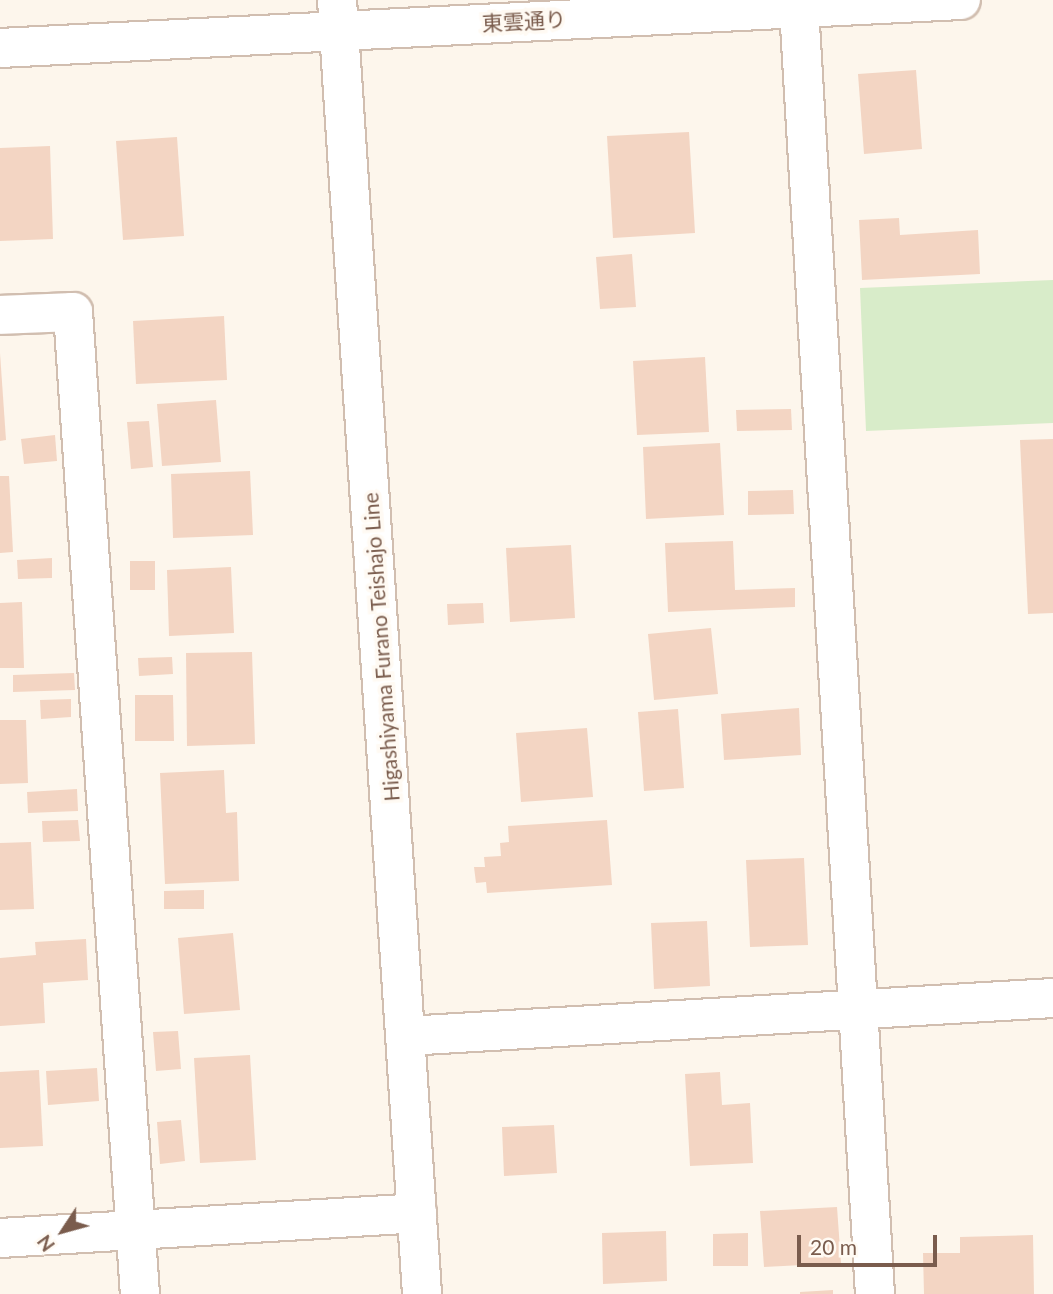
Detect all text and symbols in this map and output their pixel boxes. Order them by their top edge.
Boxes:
street label: 東雲通り [481,6,567,36]
street label: Higashiyama Furano Teishajo Line [358,491,404,803]
north arrow [28,1196,98,1266]
scale bar [801,1220,941,1264]
text: N [32,1231,59,1256]
text: 20 m [810,1234,857,1259]

